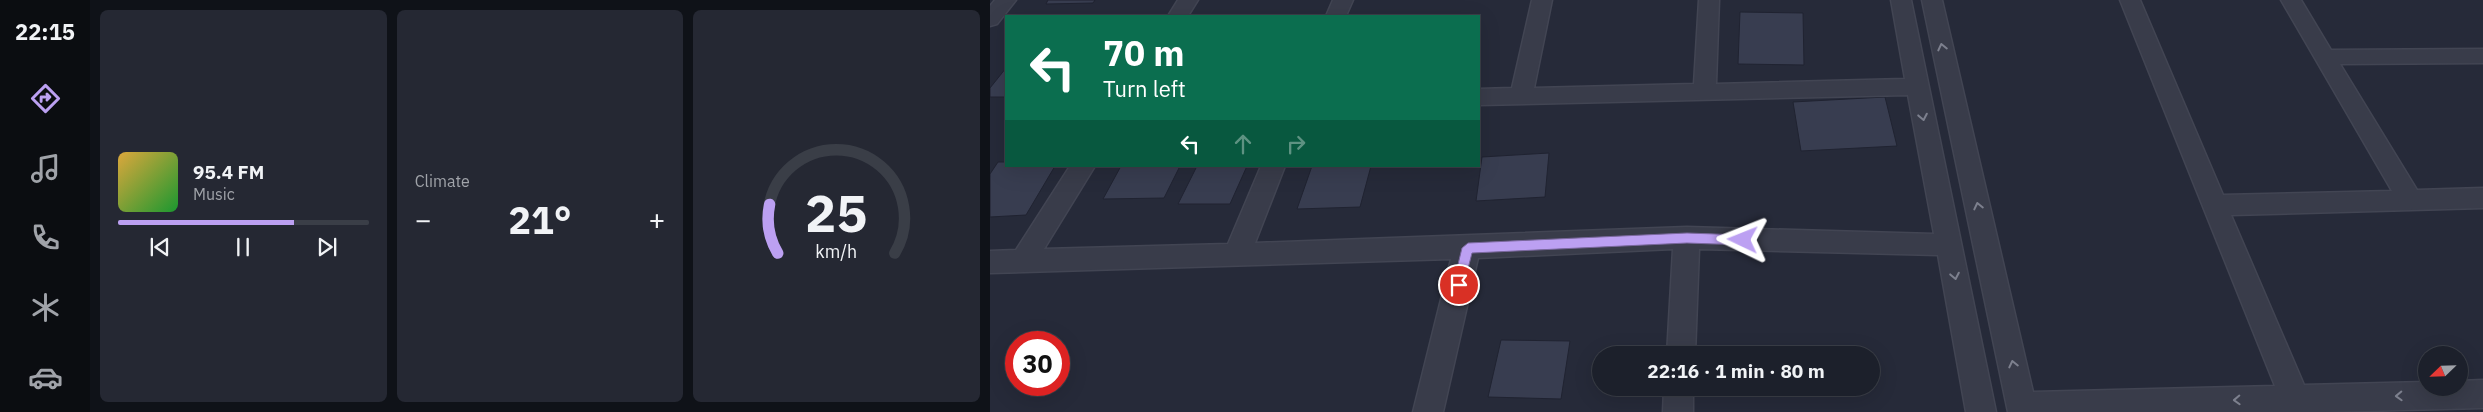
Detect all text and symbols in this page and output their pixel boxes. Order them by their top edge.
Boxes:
text: 22:15 [15,17,75,46]
text: 70 m [1103,30,1185,76]
icon: left [1020,35,1085,100]
one-way arrow [1938,43,1948,52]
text: Turn left [1103,74,1186,103]
icon: directions [28,81,63,116]
one-way arrow [1918,112,1928,121]
icon: left [1176,130,1204,158]
icon: ahead [1229,130,1257,158]
icon: right [1282,130,1310,158]
icon: music [28,151,63,186]
text: 95.4 FM [193,160,264,184]
text: Climate [415,171,470,191]
text: 25 [805,179,868,246]
text: Music [193,184,235,204]
text: 21° [508,195,572,244]
text: − [415,201,431,238]
text: + [649,201,665,238]
one-way arrow [1973,201,1984,210]
position arrow [1716,213,1768,265]
icon: phone [28,220,63,255]
icon: previous [146,233,174,261]
icon: pause [229,233,257,261]
icon: next [313,233,341,261]
text: km/h [816,240,858,263]
pin [1438,264,1480,306]
icon: arrive [1445,271,1473,299]
one-way arrow [1949,272,1959,280]
icon: climate [28,290,63,325]
speed limit sign: 30 [1005,331,1070,396]
north arrow [2418,346,2468,396]
map controls [2418,346,2468,396]
text: 22:16 · 1 min · 80 m [1647,359,1825,383]
icon: car [28,360,63,395]
one-way arrow [2008,360,2019,369]
one-way arrow [2395,391,2403,401]
one-way arrow [2233,395,2241,406]

